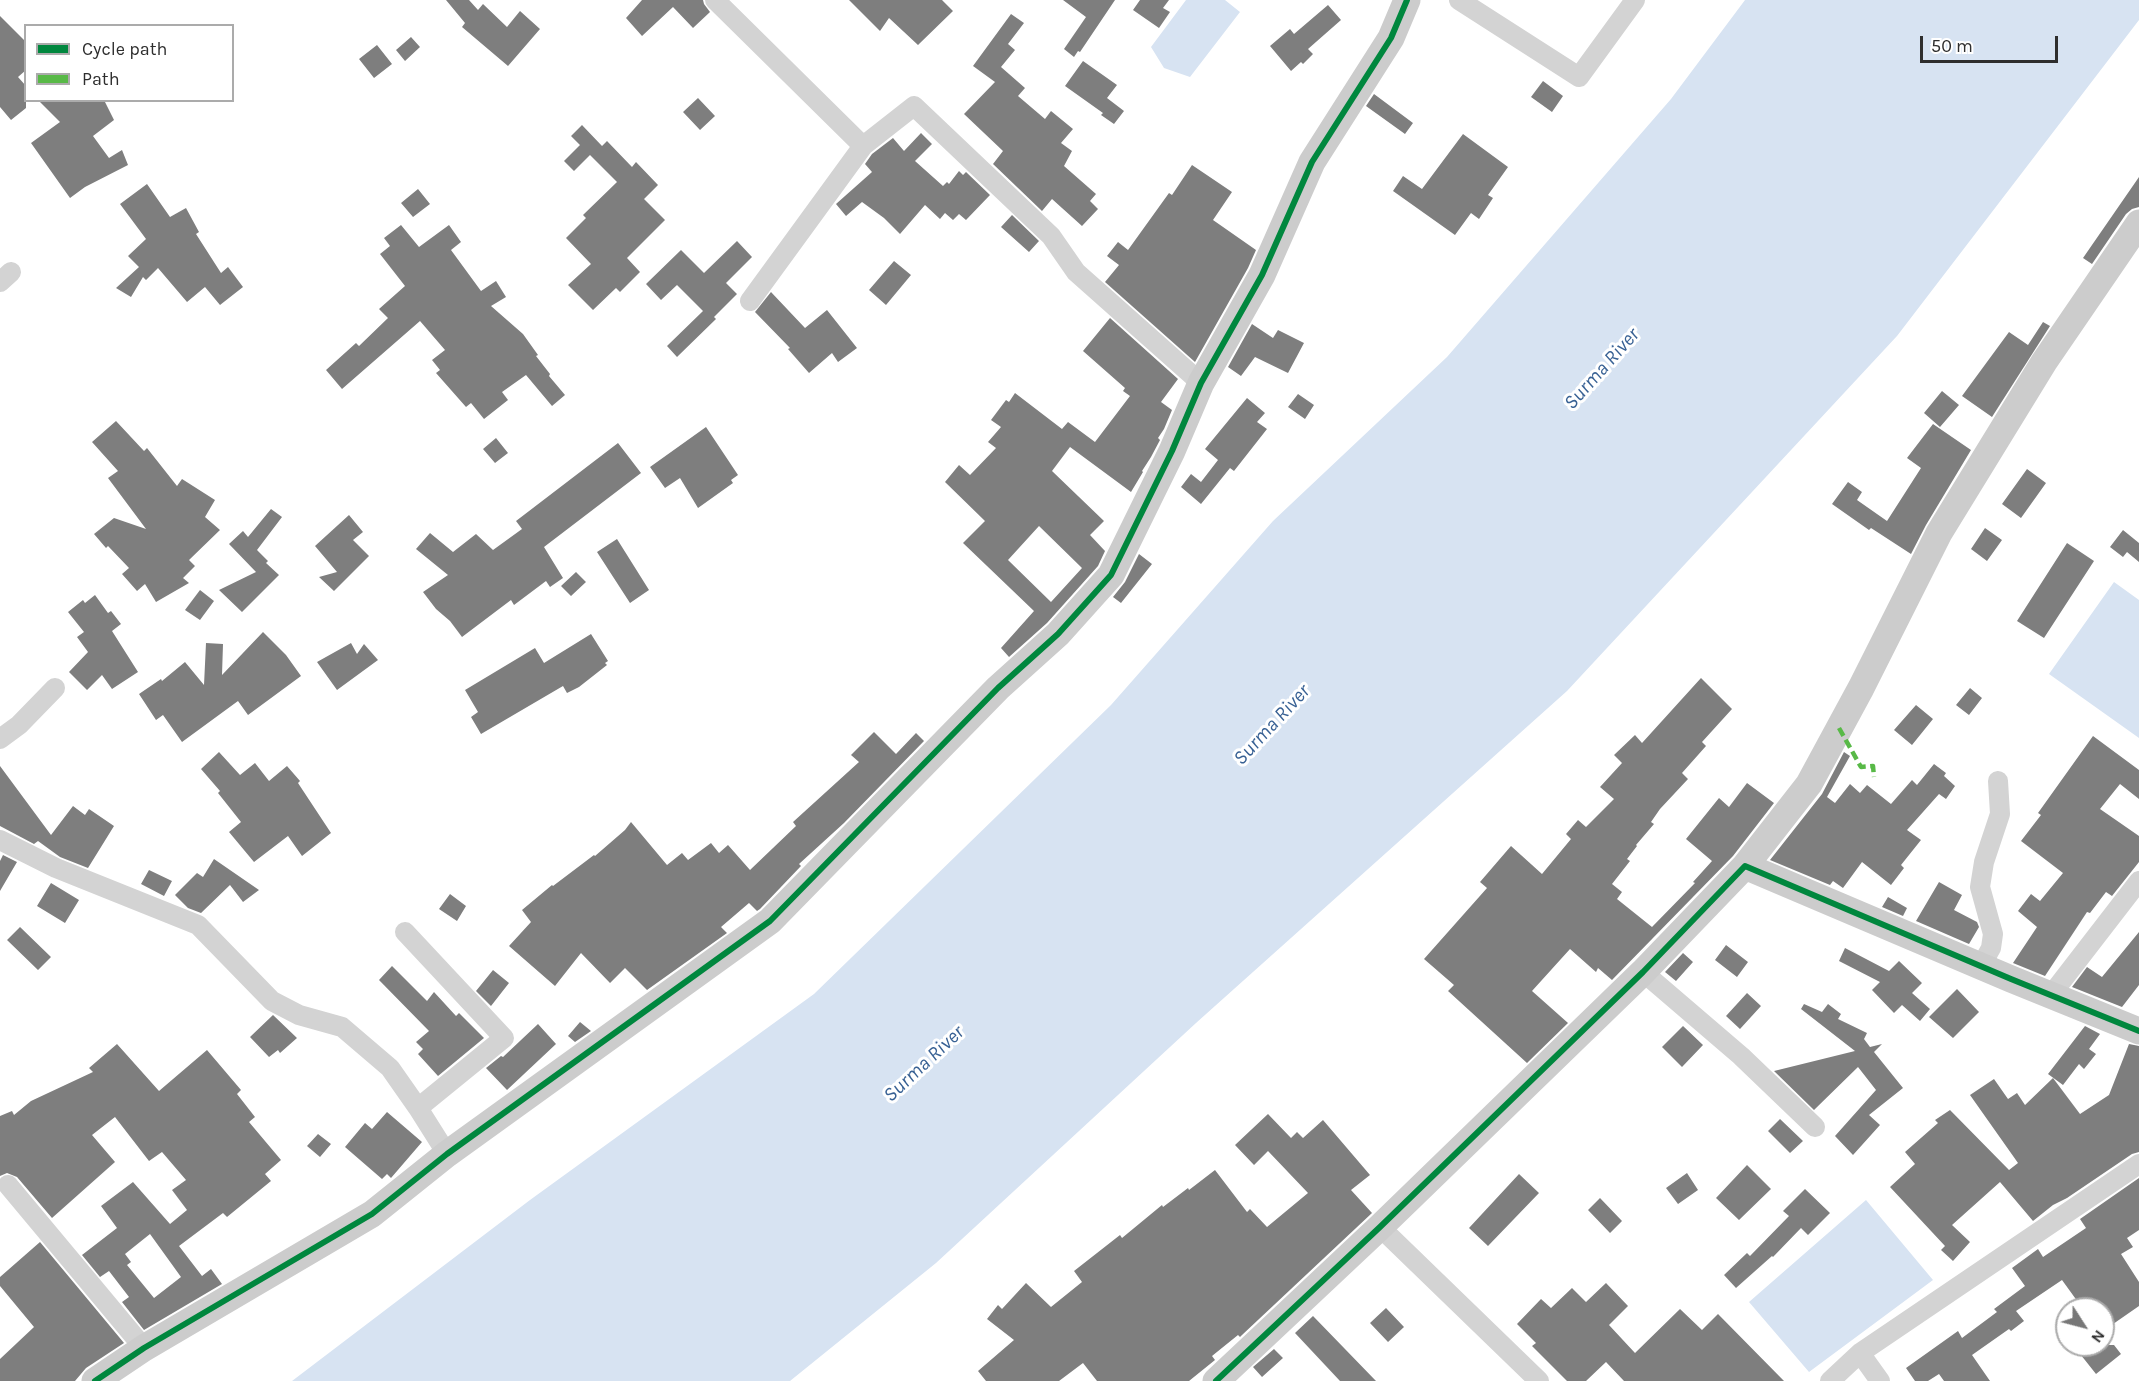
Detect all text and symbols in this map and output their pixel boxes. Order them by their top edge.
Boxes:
legend [24,24,234,102]
scale bar [1923,24,2061,62]
text: 50 m [1931,35,1973,57]
text: Cycle path [82,38,167,60]
text: Path [82,68,120,90]
water label: Surma River [1559,323,1645,415]
water label: Surma River [1229,680,1315,770]
water label: Surma River [879,1021,969,1107]
north arrow [2055,1297,2115,1357]
text: N [2087,1326,2109,1347]

